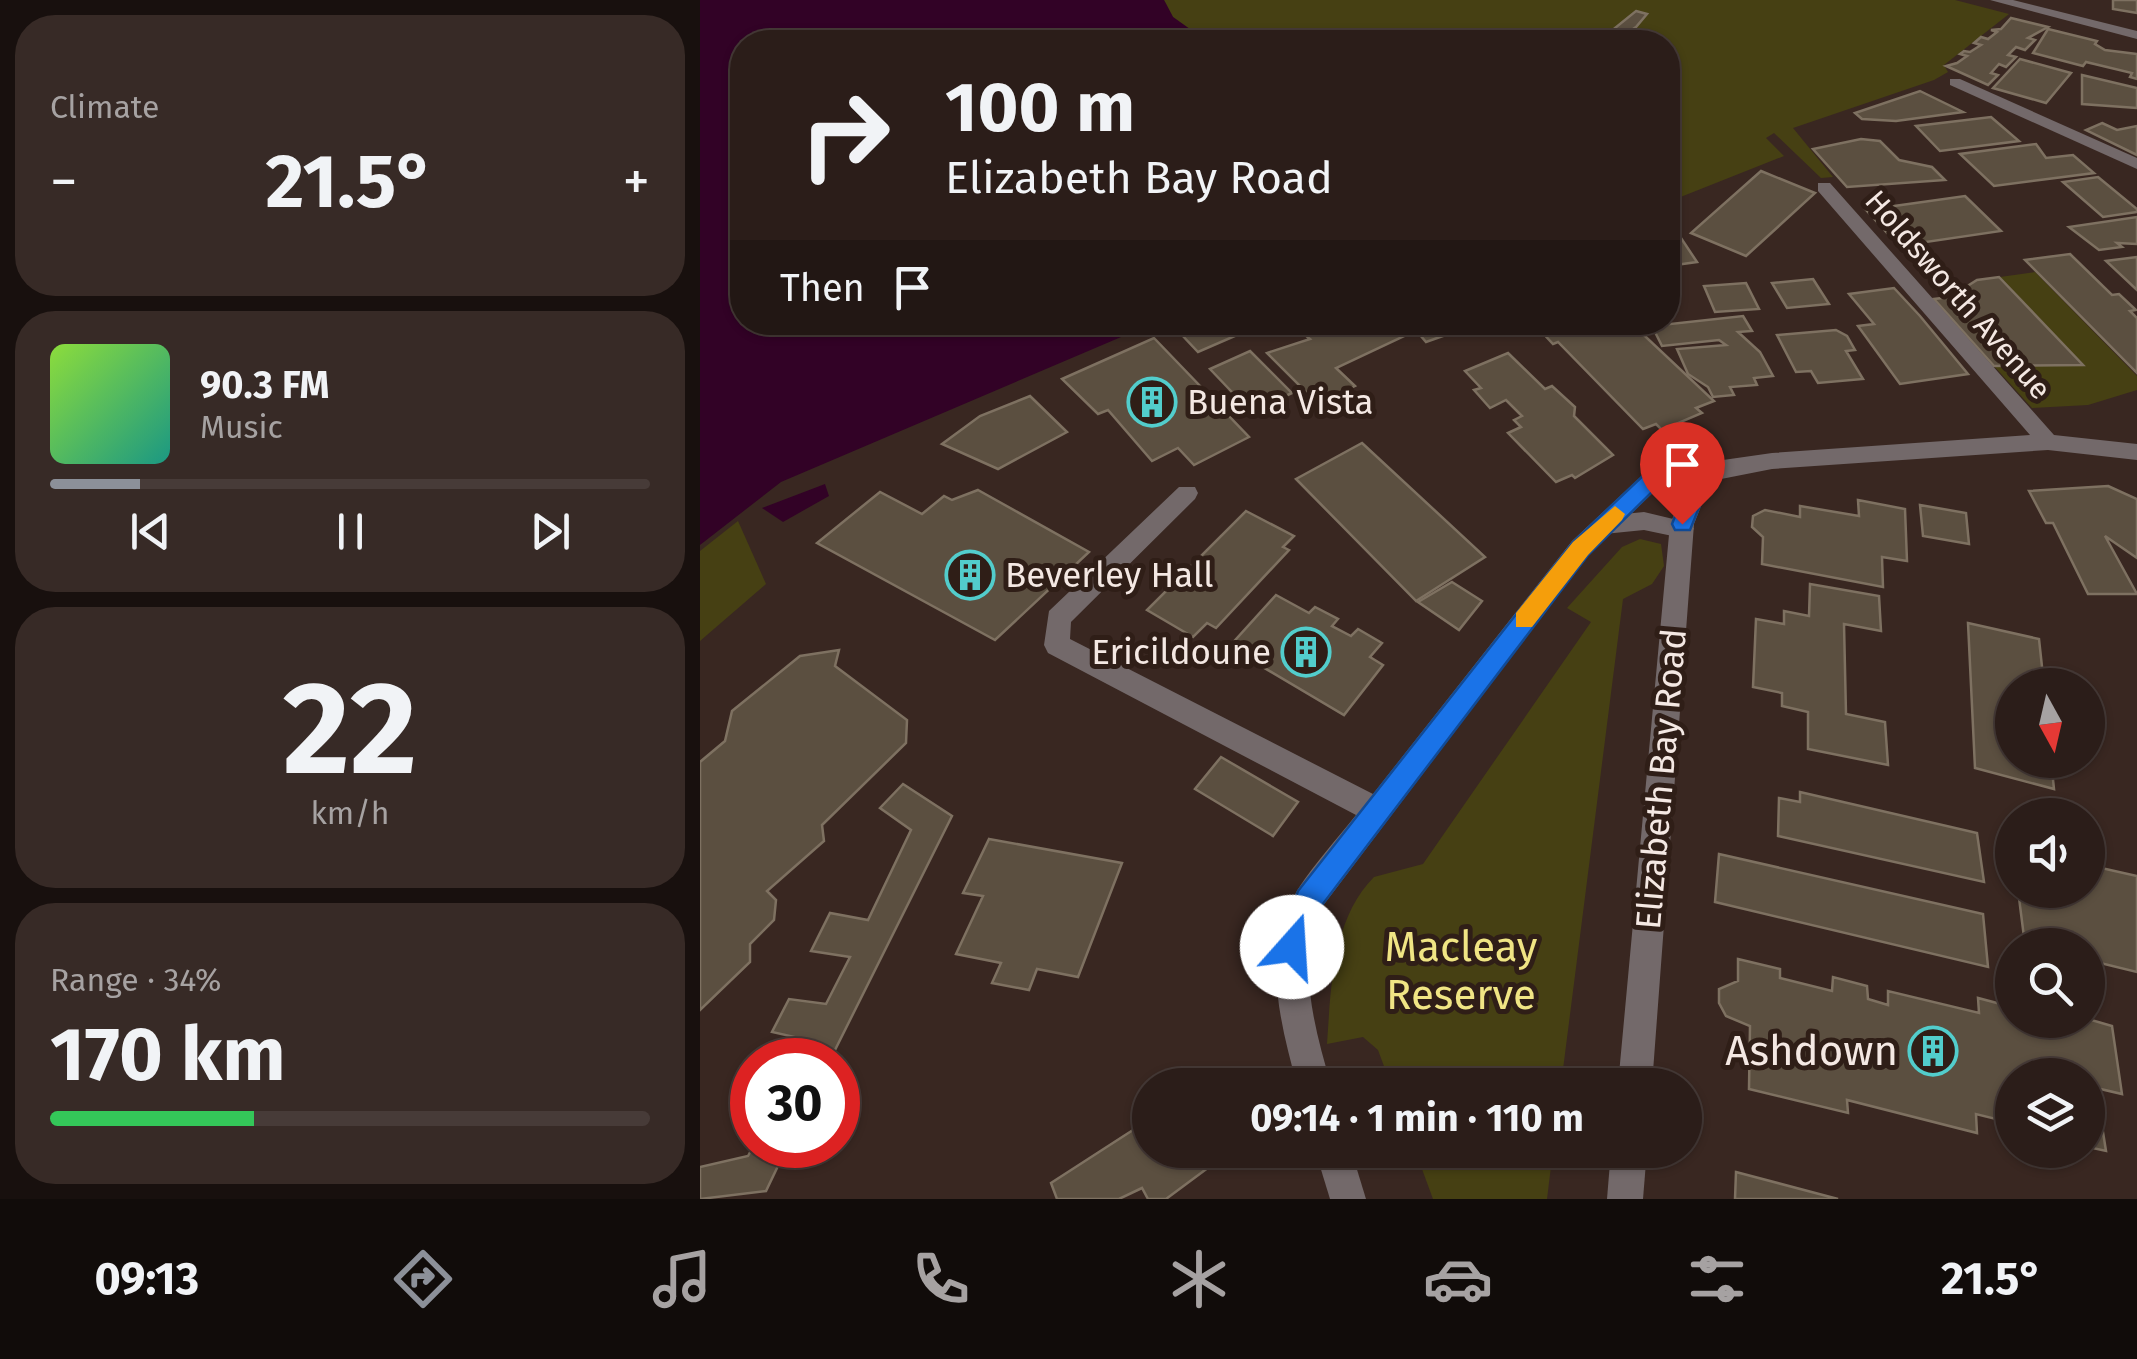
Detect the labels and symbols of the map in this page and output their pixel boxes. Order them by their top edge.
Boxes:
street label: Holdsworth Avenue [1858,183,2058,407]
building icon: Buena Vista [1126,376,1178,428]
place label: Buena Vista [1187,381,1374,423]
pin [1640,422,1725,525]
building icon: Beverley Hall [944,549,996,601]
place label: Beverley Hall [1005,554,1213,596]
building icon: Ericildoune [1280,626,1332,678]
street label: Elizabeth Bay Road [1627,627,1695,931]
place label: Ericildoune [1091,631,1271,673]
north arrow [1995,668,2105,778]
position arrow [1240,895,1344,999]
park label: Macleay Reserve [1384,922,1538,1020]
building icon: Ashdown [1907,1025,1959,1077]
place label: Ashdown [1725,1026,1898,1076]
speed limit sign: 30 [730,1038,860,1168]

